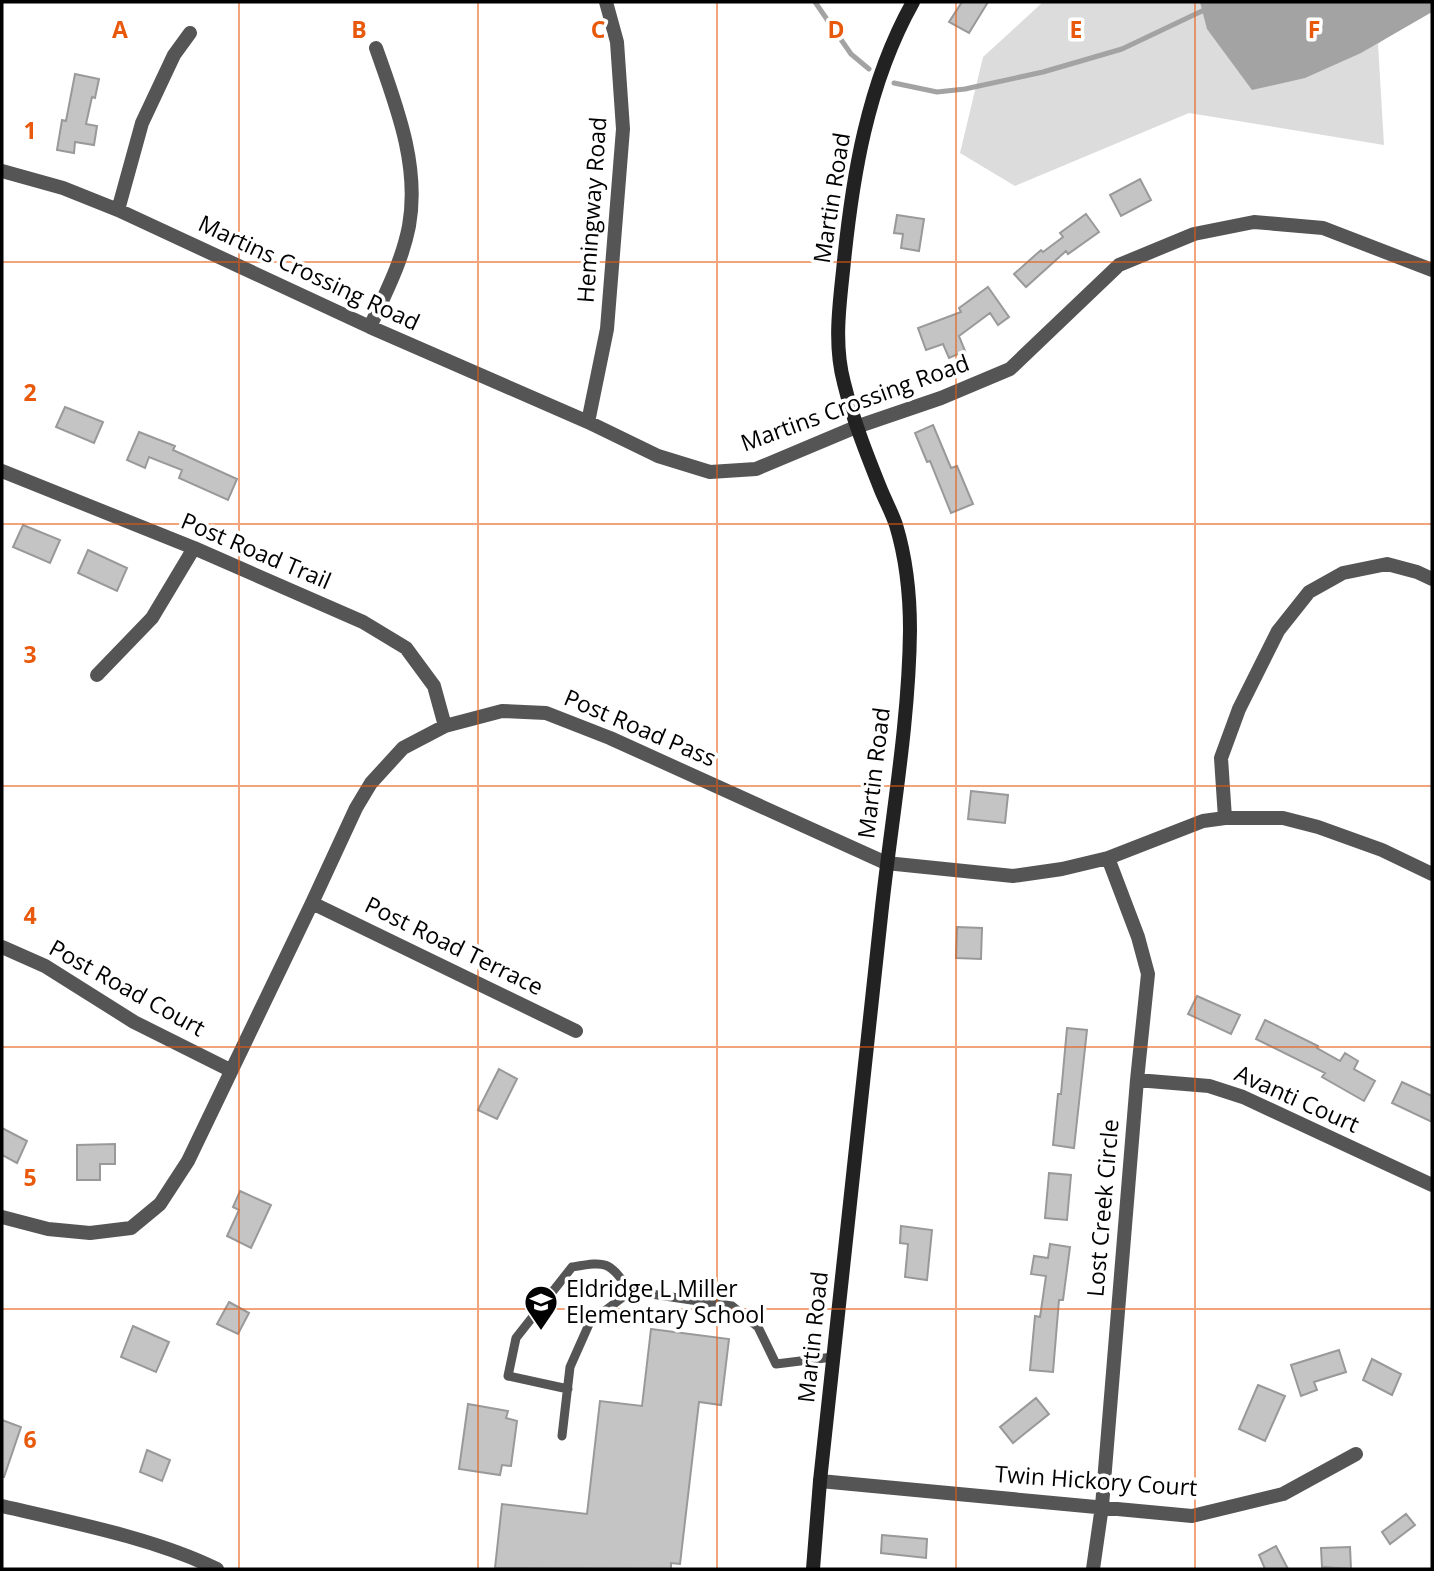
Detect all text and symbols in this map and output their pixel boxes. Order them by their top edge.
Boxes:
text: A [112,13,128,45]
text: B [351,13,367,45]
text: C [591,13,605,45]
text: D [827,13,845,45]
text: E [1070,13,1082,45]
text: F [1308,13,1320,45]
text: 1 [23,114,37,146]
street label: Hemingway Road [569,116,613,304]
street label: Martin Road [805,130,857,265]
street label: Martins Crossing Road [194,207,425,337]
street label: Martins Crossing Road [736,346,973,458]
text: 2 [23,376,37,408]
street label: Post Road Trail [176,504,336,596]
text: 3 [23,638,37,670]
street label: Post Road Pass [559,681,721,773]
street label: Martin Road [849,705,897,840]
street label: Post Road Terrace [360,888,549,1002]
text: 4 [23,899,37,931]
street label: Post Road Court [44,931,211,1043]
street label: Avanti Court [1230,1056,1365,1140]
street label: Lost Creek Circle [1078,1118,1126,1298]
text: 5 [23,1161,37,1193]
street label: Martin Road [789,1270,835,1404]
place label: Eldridge L Miller Elementary School [566,1272,765,1330]
school or university icon: Eldridge L Miller Elementary School [522,1283,560,1332]
text: 6 [23,1423,37,1455]
street label: Twin Hickory Court [994,1457,1198,1503]

